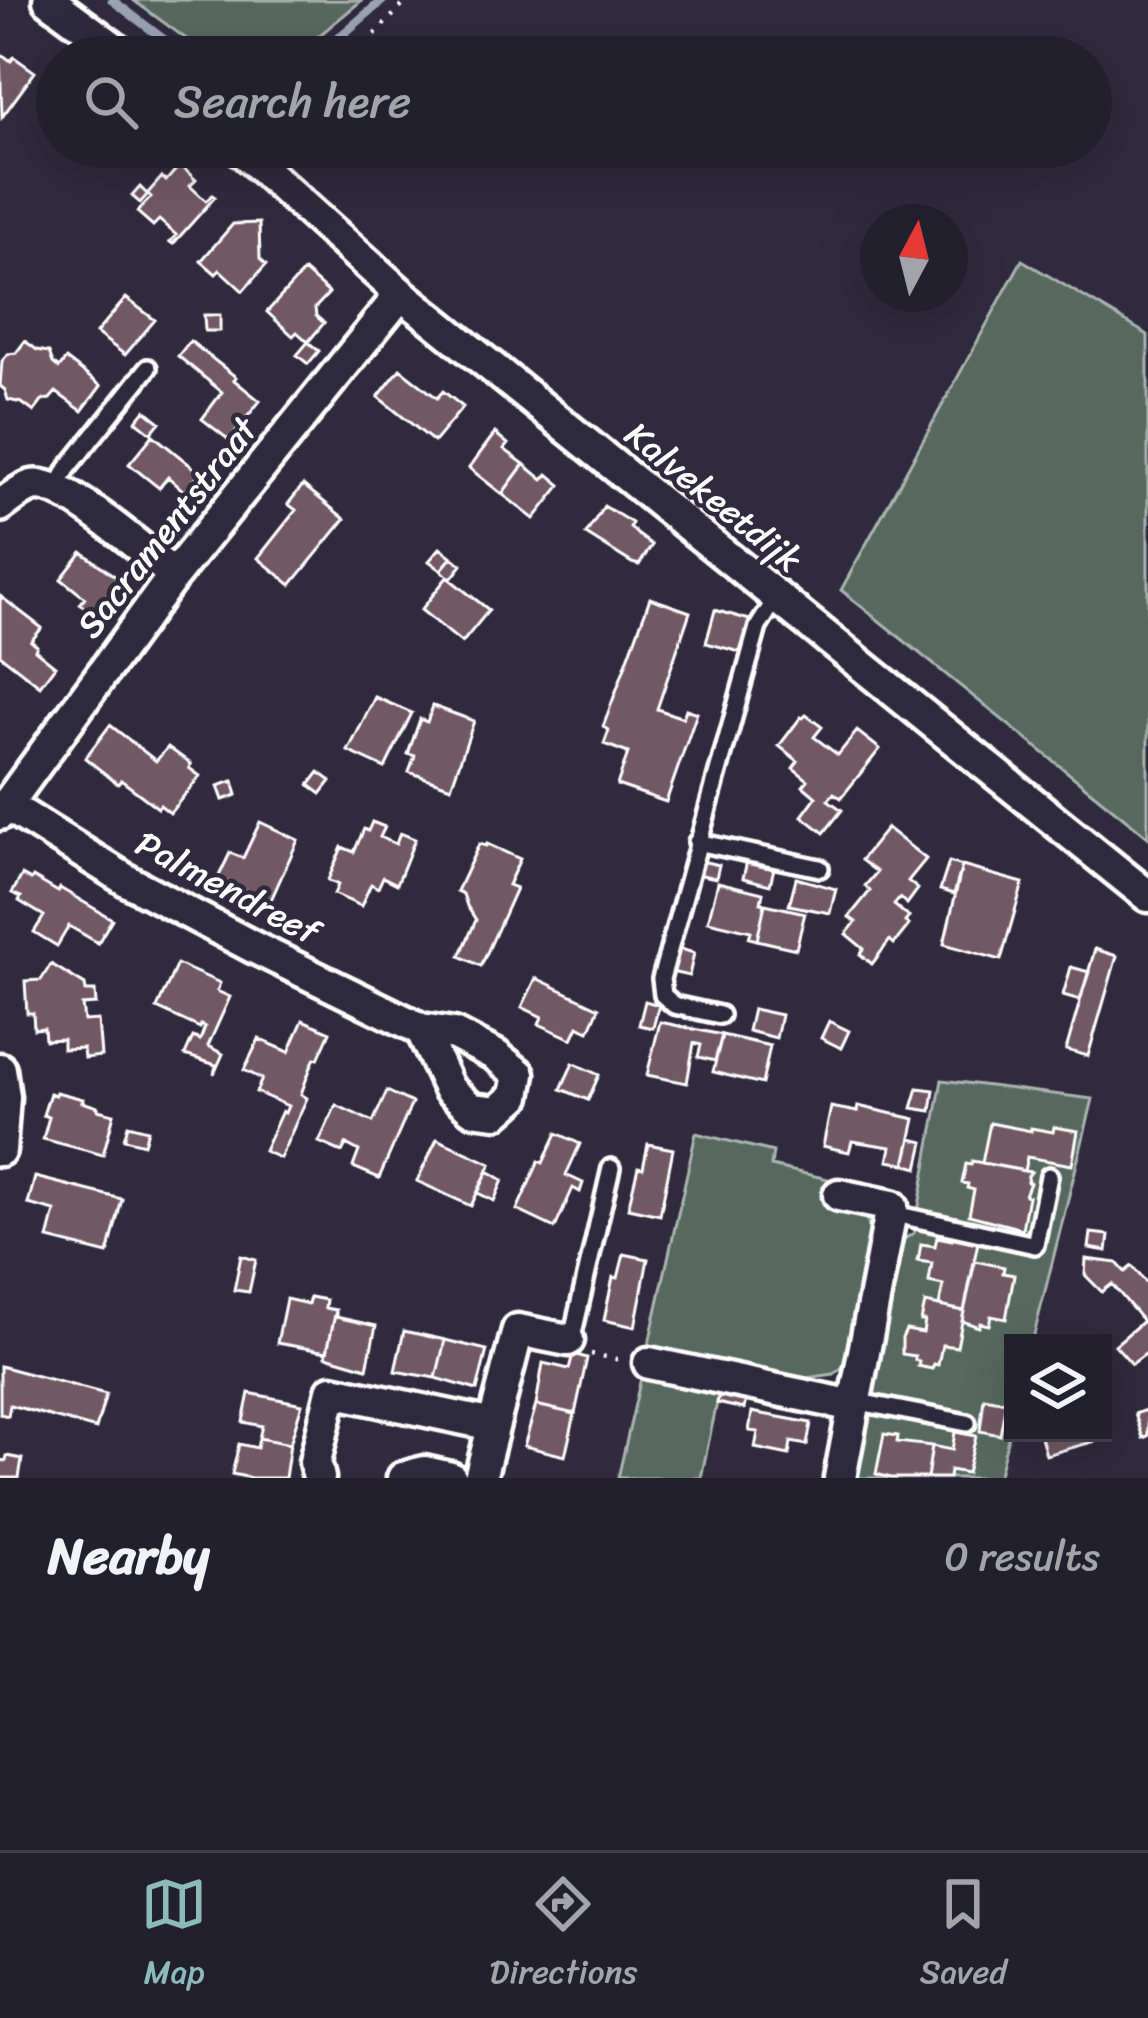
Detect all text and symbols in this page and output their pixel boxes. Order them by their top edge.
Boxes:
search box [36,36,1112,168]
text: Search here [174,62,411,142]
icon: search [78,69,144,135]
north arrow [860,204,968,312]
street label: Sacramentstraat [59,401,275,653]
street label: Kalvekeetdijk [610,404,818,590]
street label: Palmendreef [124,812,334,965]
map controls [1004,1334,1112,1442]
button: layers [1004,1334,1112,1442]
text: Nearby [48,1511,209,1601]
text: 0 results [944,1522,1100,1591]
tab: Map [141,1871,207,2001]
tab: Directions [490,1871,637,2001]
tab: Saved [920,1871,1007,2001]

